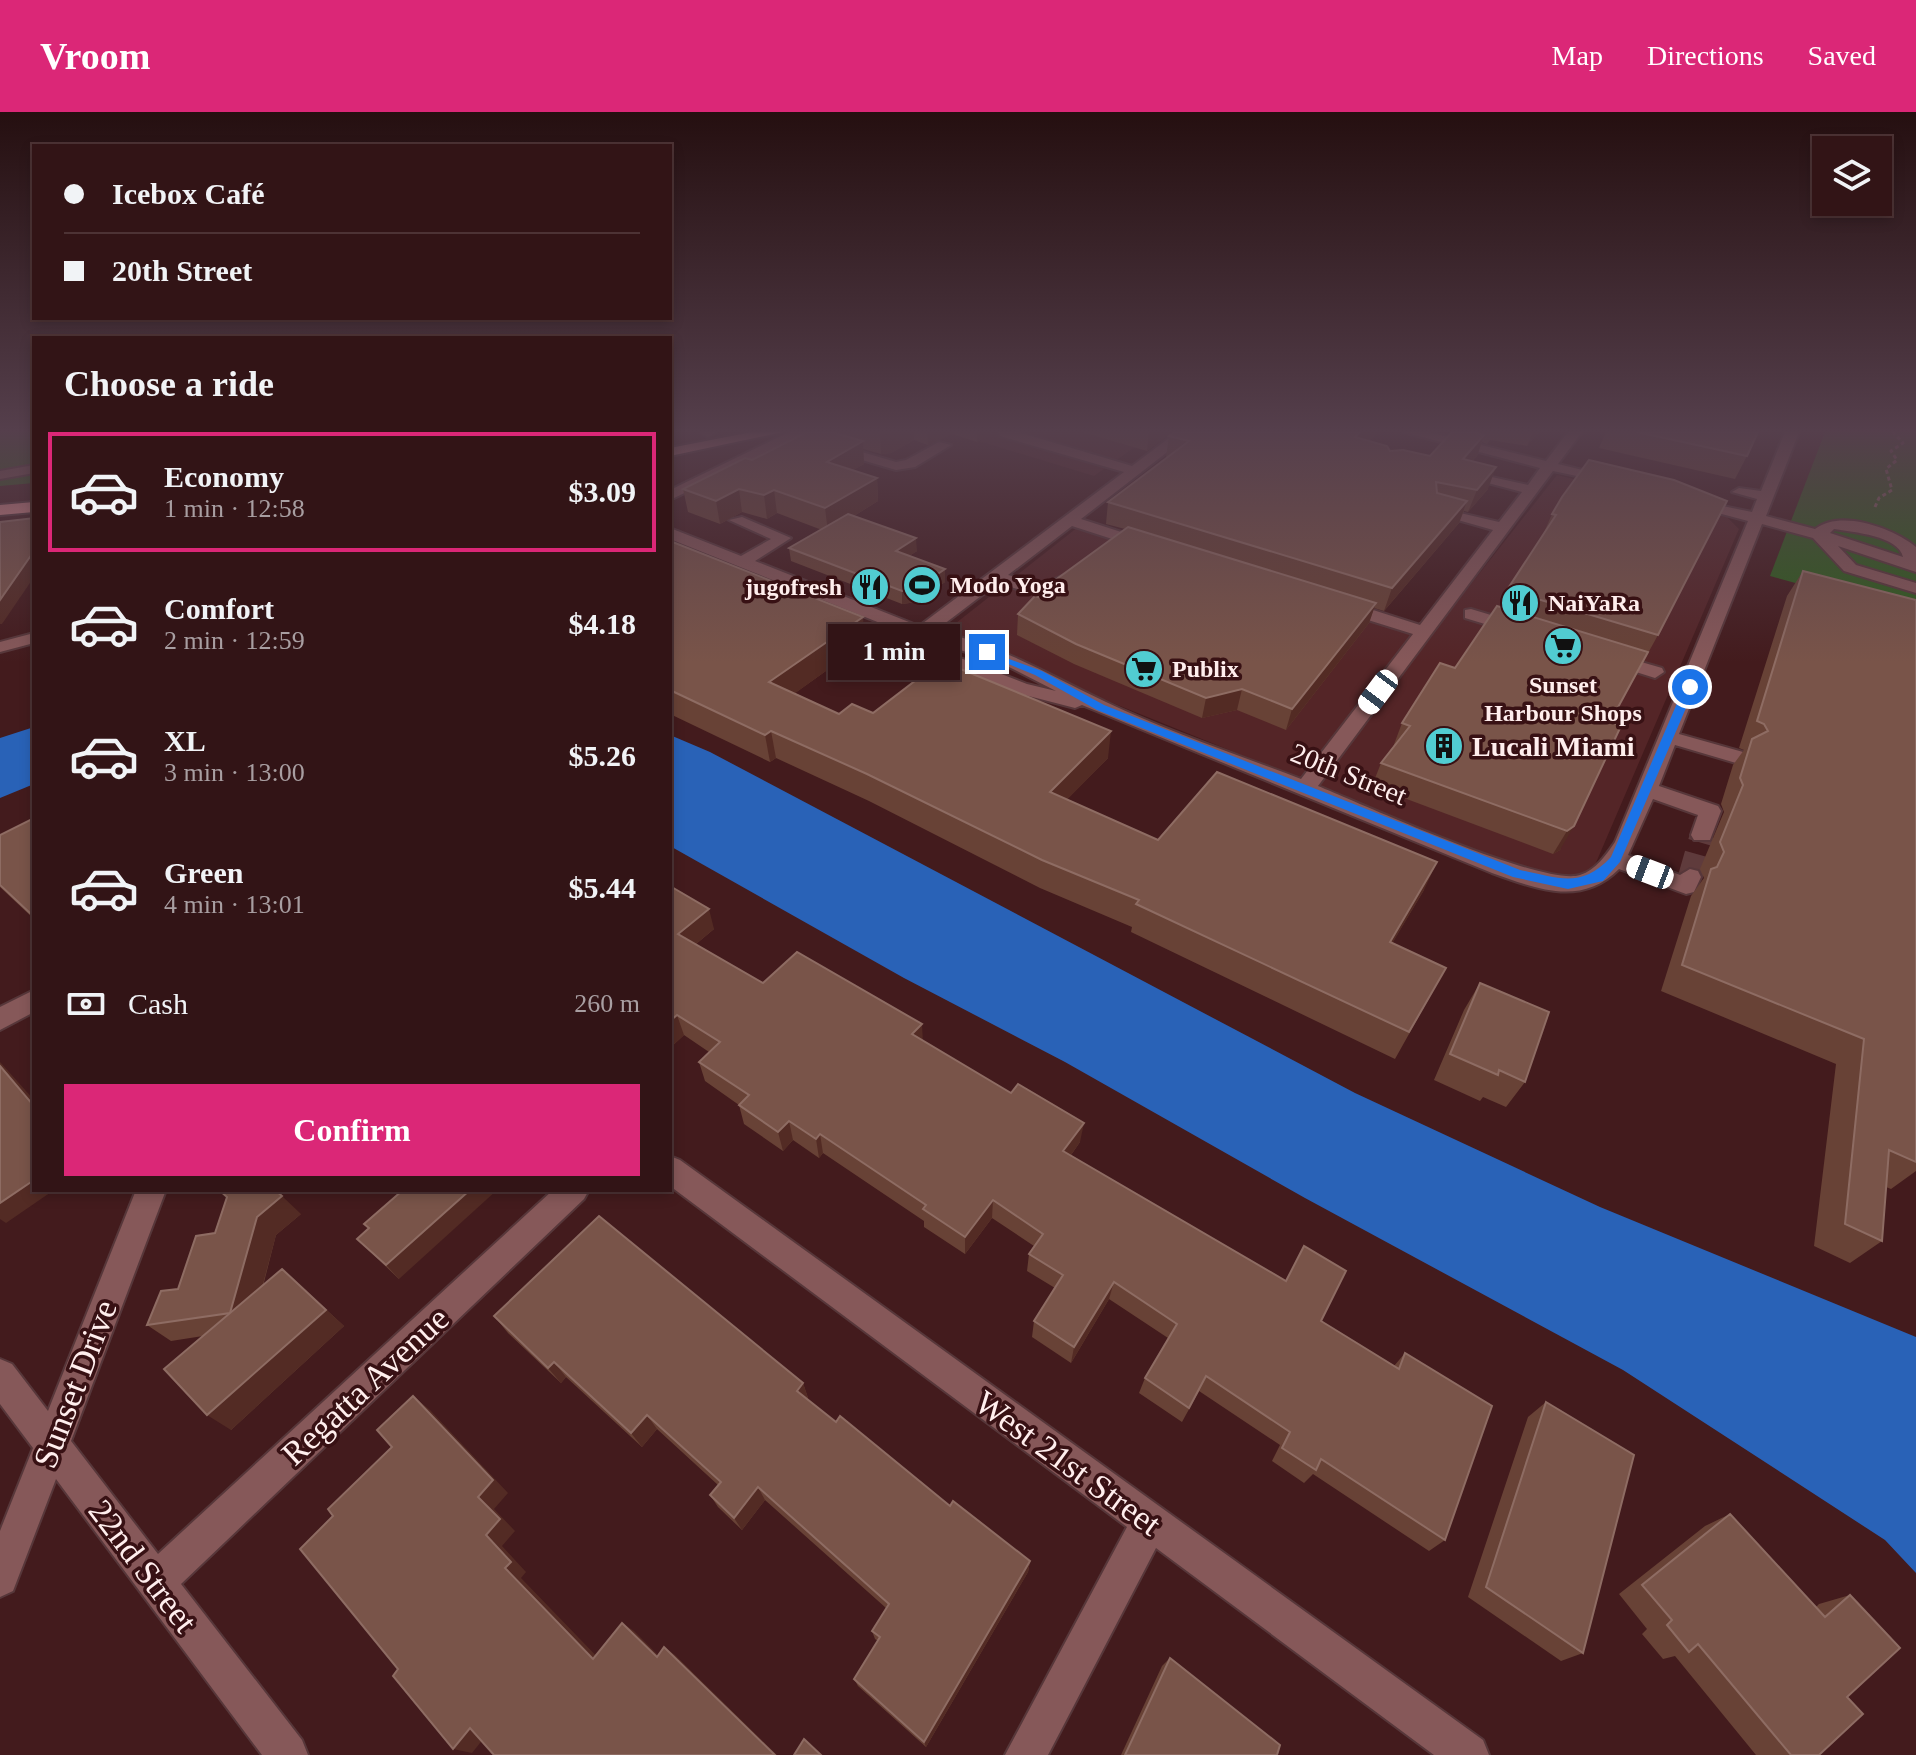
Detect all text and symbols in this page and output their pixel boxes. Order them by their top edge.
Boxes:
text: Vroom [40,35,150,77]
text: Map [1552,40,1603,71]
text: Directions [1647,40,1764,71]
text: Saved [1808,40,1876,71]
map controls [1812,136,1892,216]
button: layers [1812,136,1892,216]
text: Icebox Café [112,177,264,210]
text: 20th Street [112,254,252,287]
text: Choose a ride [64,364,274,404]
icon: car [68,456,140,528]
text: Economy [164,460,284,493]
text: $3.09 [569,475,636,508]
text: 1 min · 12:58 [164,494,305,523]
sports icon: Modo Yoga [901,564,943,606]
restaurant icon: jugofresh [849,566,891,608]
place label: Modo Yoga [950,572,1066,598]
place label: jugofresh [744,574,842,600]
restaurant icon: NaiYaRa [1499,582,1541,624]
icon: car [68,588,140,660]
place label: NaiYaRa [1548,590,1640,616]
text: Comfort [164,592,274,625]
text: $4.18 [569,607,636,640]
callout: 1 min [827,624,959,680]
supermarket icon: Sunset Harbour Shops [1542,625,1584,667]
text: 2 min · 12:59 [164,626,305,655]
route end [969,634,1005,670]
text: 1 min [863,637,925,666]
supermarket icon: Publix [1123,648,1165,690]
place label: Publix [1172,656,1239,682]
car [1354,666,1402,718]
route start [1672,669,1708,705]
place label: Sunset Harbour Shops [1484,672,1642,726]
icon: car [68,720,140,792]
text: XL [164,724,206,757]
building icon: Lucali Miami [1423,725,1465,767]
place label: Lucali Miami [1472,731,1635,762]
street label: 20th Street [1287,737,1412,811]
text: $5.26 [569,739,636,772]
text: 3 min · 13:00 [164,758,305,787]
icon: car [68,852,140,924]
car [1623,852,1677,892]
text: Green [164,856,243,889]
text: $5.44 [569,871,636,904]
text: 4 min · 13:01 [164,890,305,919]
icon: cash [64,982,108,1026]
text: Cash [128,987,188,1020]
text: 260 m [574,989,640,1018]
button: Confirm [64,1084,640,1176]
street label: Sunset Drive [26,1295,124,1473]
street label: Regatta Avenue [274,1300,456,1472]
street label: West 21st Street [968,1383,1168,1543]
street label: 22nd Street [81,1493,205,1640]

